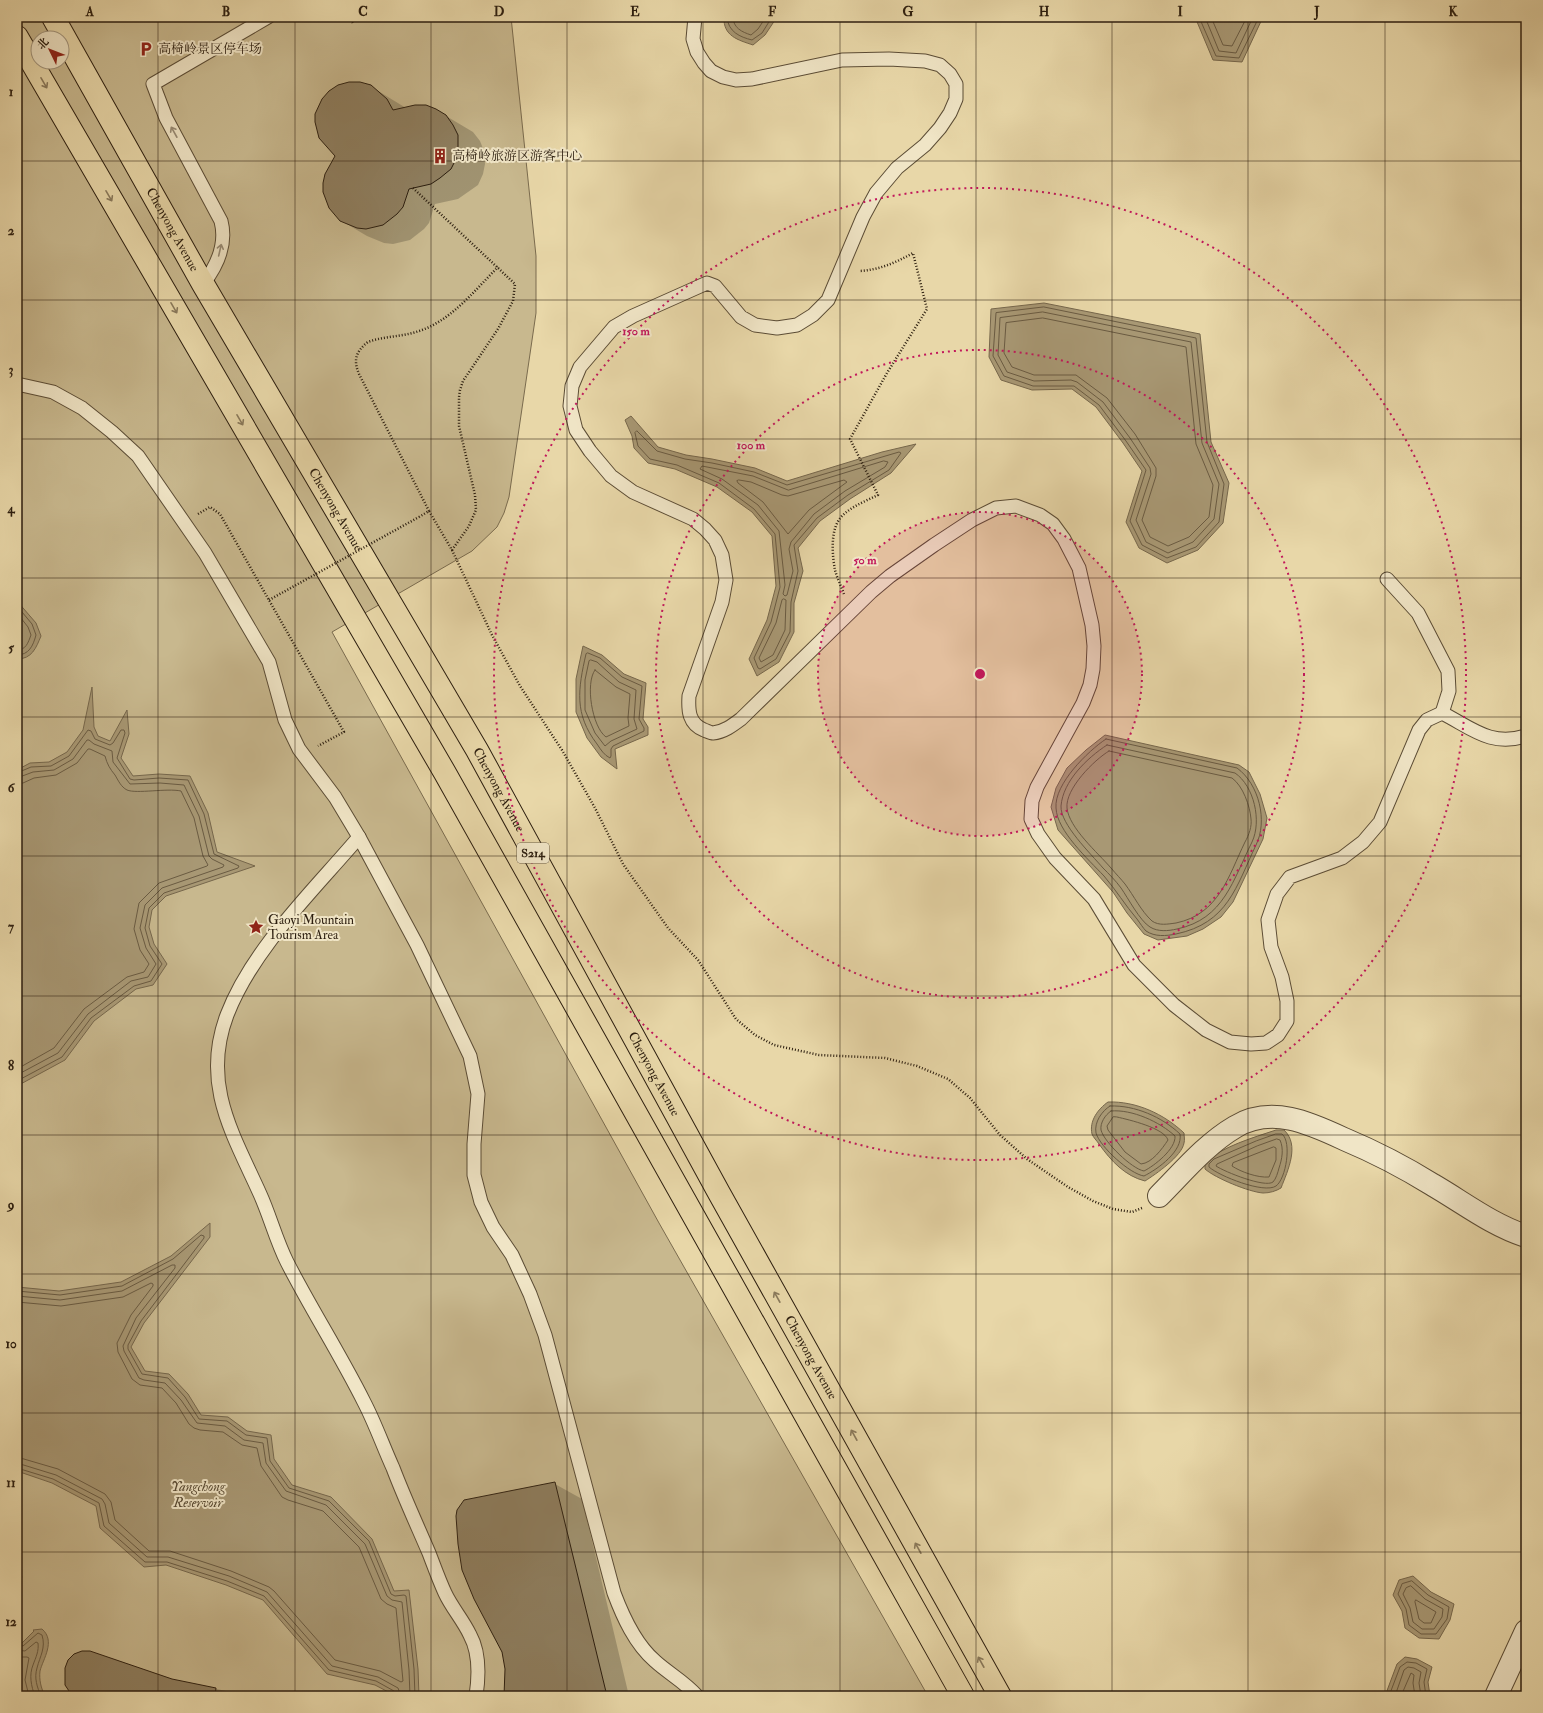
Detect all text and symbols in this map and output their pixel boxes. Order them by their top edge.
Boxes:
text: A [85,4,95,20]
text: B [222,4,230,20]
text: C [358,4,368,20]
text: D [494,4,505,20]
text: E [630,4,640,20]
text: F [768,4,777,20]
text: G [903,4,914,20]
text: H [1039,4,1050,20]
text: I [1177,4,1183,20]
text: J [1313,4,1320,21]
text: K [1448,4,1458,20]
north arrow [30,30,70,70]
text: 北 [35,35,52,52]
parking icon: 高椅岭景区停车场 [137,40,155,58]
place label: 高椅岭景区停车场 [158,41,262,57]
one-way arrow [40,77,48,89]
text: 1 [9,84,14,100]
one-way arrow [169,127,177,139]
building icon: 高椅岭旅游区游客中心 [431,147,449,165]
place label: 高椅岭旅游区游客中心 [452,148,582,164]
street label: Chenyong Avenue [143,185,203,275]
one-way arrow [105,189,113,201]
text: 2 [8,223,15,239]
one-way arrow [217,244,225,257]
one-way arrow [171,302,179,314]
text: 150 m [622,324,650,339]
text: 3 [9,362,14,378]
one-way arrow [236,414,244,426]
text: 100 m [737,438,766,453]
street label: Chenyong Avenue [305,465,367,555]
text: 4 [6,501,15,517]
text: 50 m [853,553,877,568]
text: 5 [8,640,14,656]
centre of rings [973,667,987,681]
street label: Chenyong Avenue [469,745,528,835]
text: 6 [8,780,16,796]
road number: S214 [517,843,549,863]
place label: Gaoyi Mountain Tourism Area [268,912,354,943]
place icon: Gaoyi Mountain Tourism Area [247,918,265,936]
text: 7 [8,919,15,935]
street label: Chenyong Avenue [624,1029,684,1119]
text: 8 [8,1058,14,1074]
text: 9 [6,1197,15,1213]
one-way arrow [773,1291,781,1303]
street label: Chenyong Avenue [781,1313,841,1403]
text: 10 [5,1336,17,1352]
one-way arrow [850,1429,858,1441]
text: 11 [6,1475,16,1491]
water label: Yangchong Reservoir [171,1478,226,1511]
one-way arrow [913,1542,921,1554]
text: 12 [5,1614,17,1630]
one-way arrow [977,1656,984,1668]

